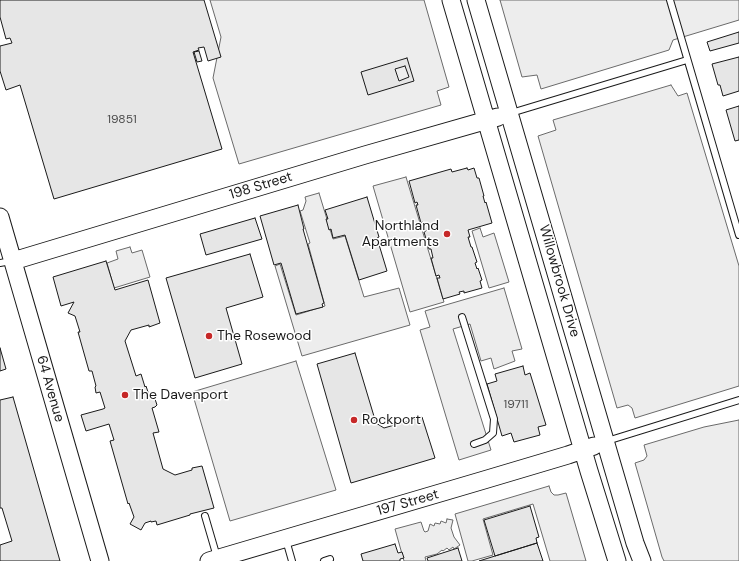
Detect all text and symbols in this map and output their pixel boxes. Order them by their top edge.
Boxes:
house number: 19851 [107,113,137,127]
street label: 198 Street [228,168,294,204]
place label: Northland Apartments [362,218,439,250]
street label: Willowbrook Drive [535,223,583,339]
marker: Northland Apartments [442,229,452,239]
place label: The Rosewood [217,328,311,344]
marker: The Rosewood [204,331,214,341]
street label: 64 Avenue [32,354,68,424]
place label: The Davenport [133,387,228,403]
marker: The Davenport [120,390,130,400]
house number: 19711 [504,398,528,412]
place label: Rockport [362,412,421,428]
marker: Rockport [349,415,359,425]
street label: 197 Street [375,486,441,520]

